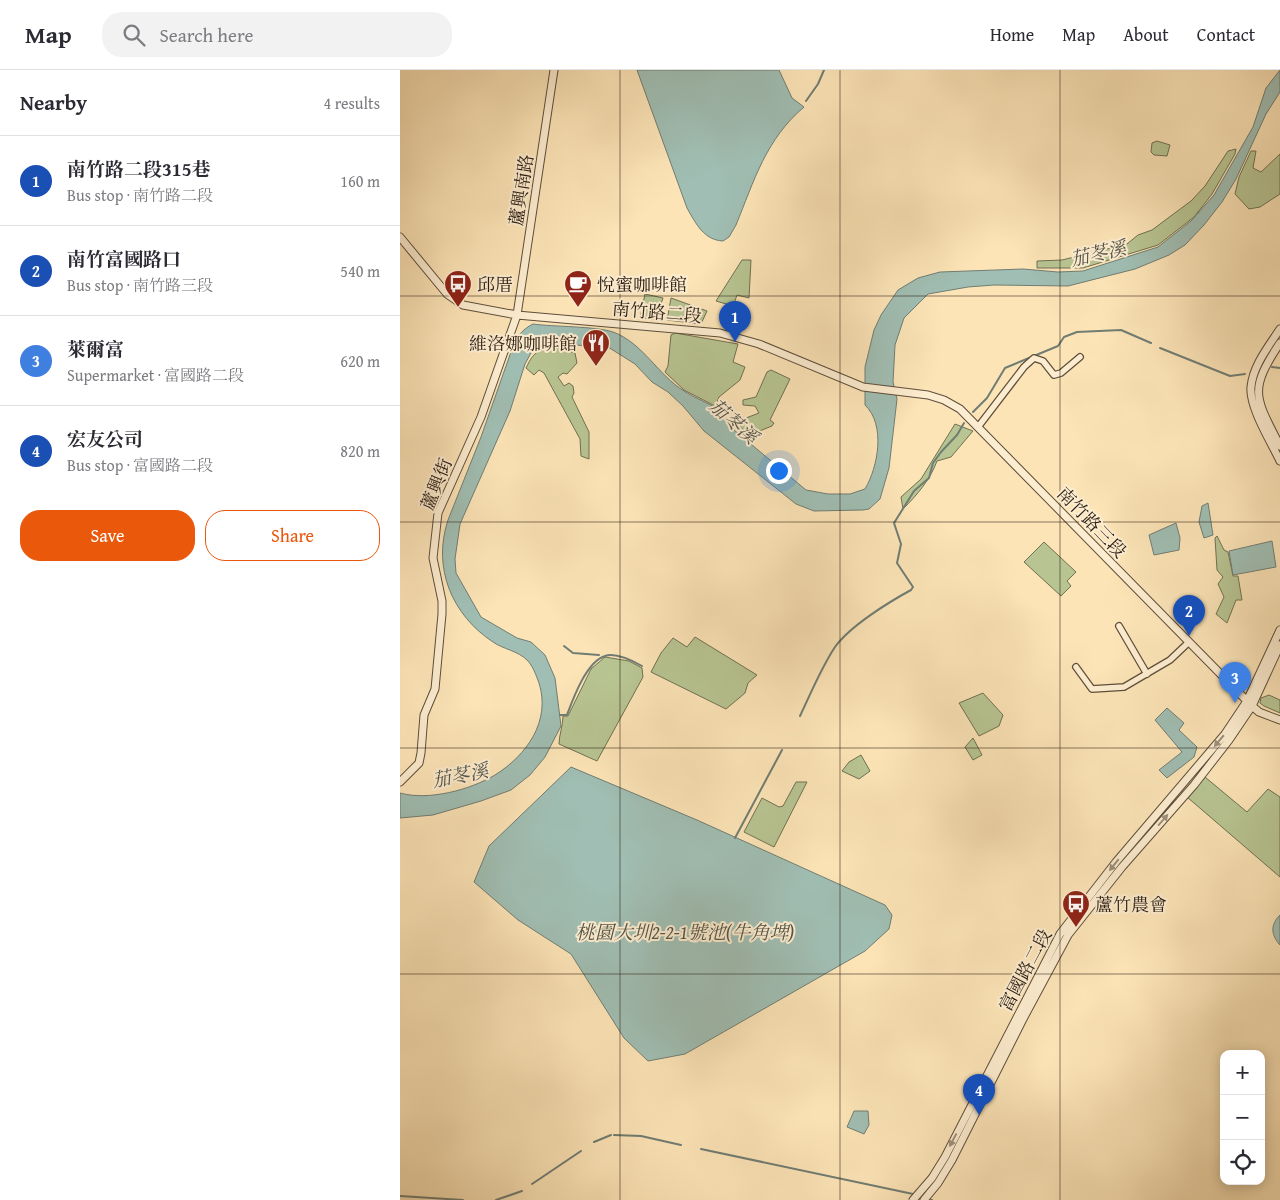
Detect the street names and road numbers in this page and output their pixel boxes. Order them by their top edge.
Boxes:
street label: 蘆興南路 [502,152,540,228]
street label: 南竹路二段 [611,295,703,329]
street label: 蘆興街 [413,454,459,514]
street label: 南竹路三段 [1051,480,1133,564]
street label: 富國路二段 [992,924,1058,1016]

